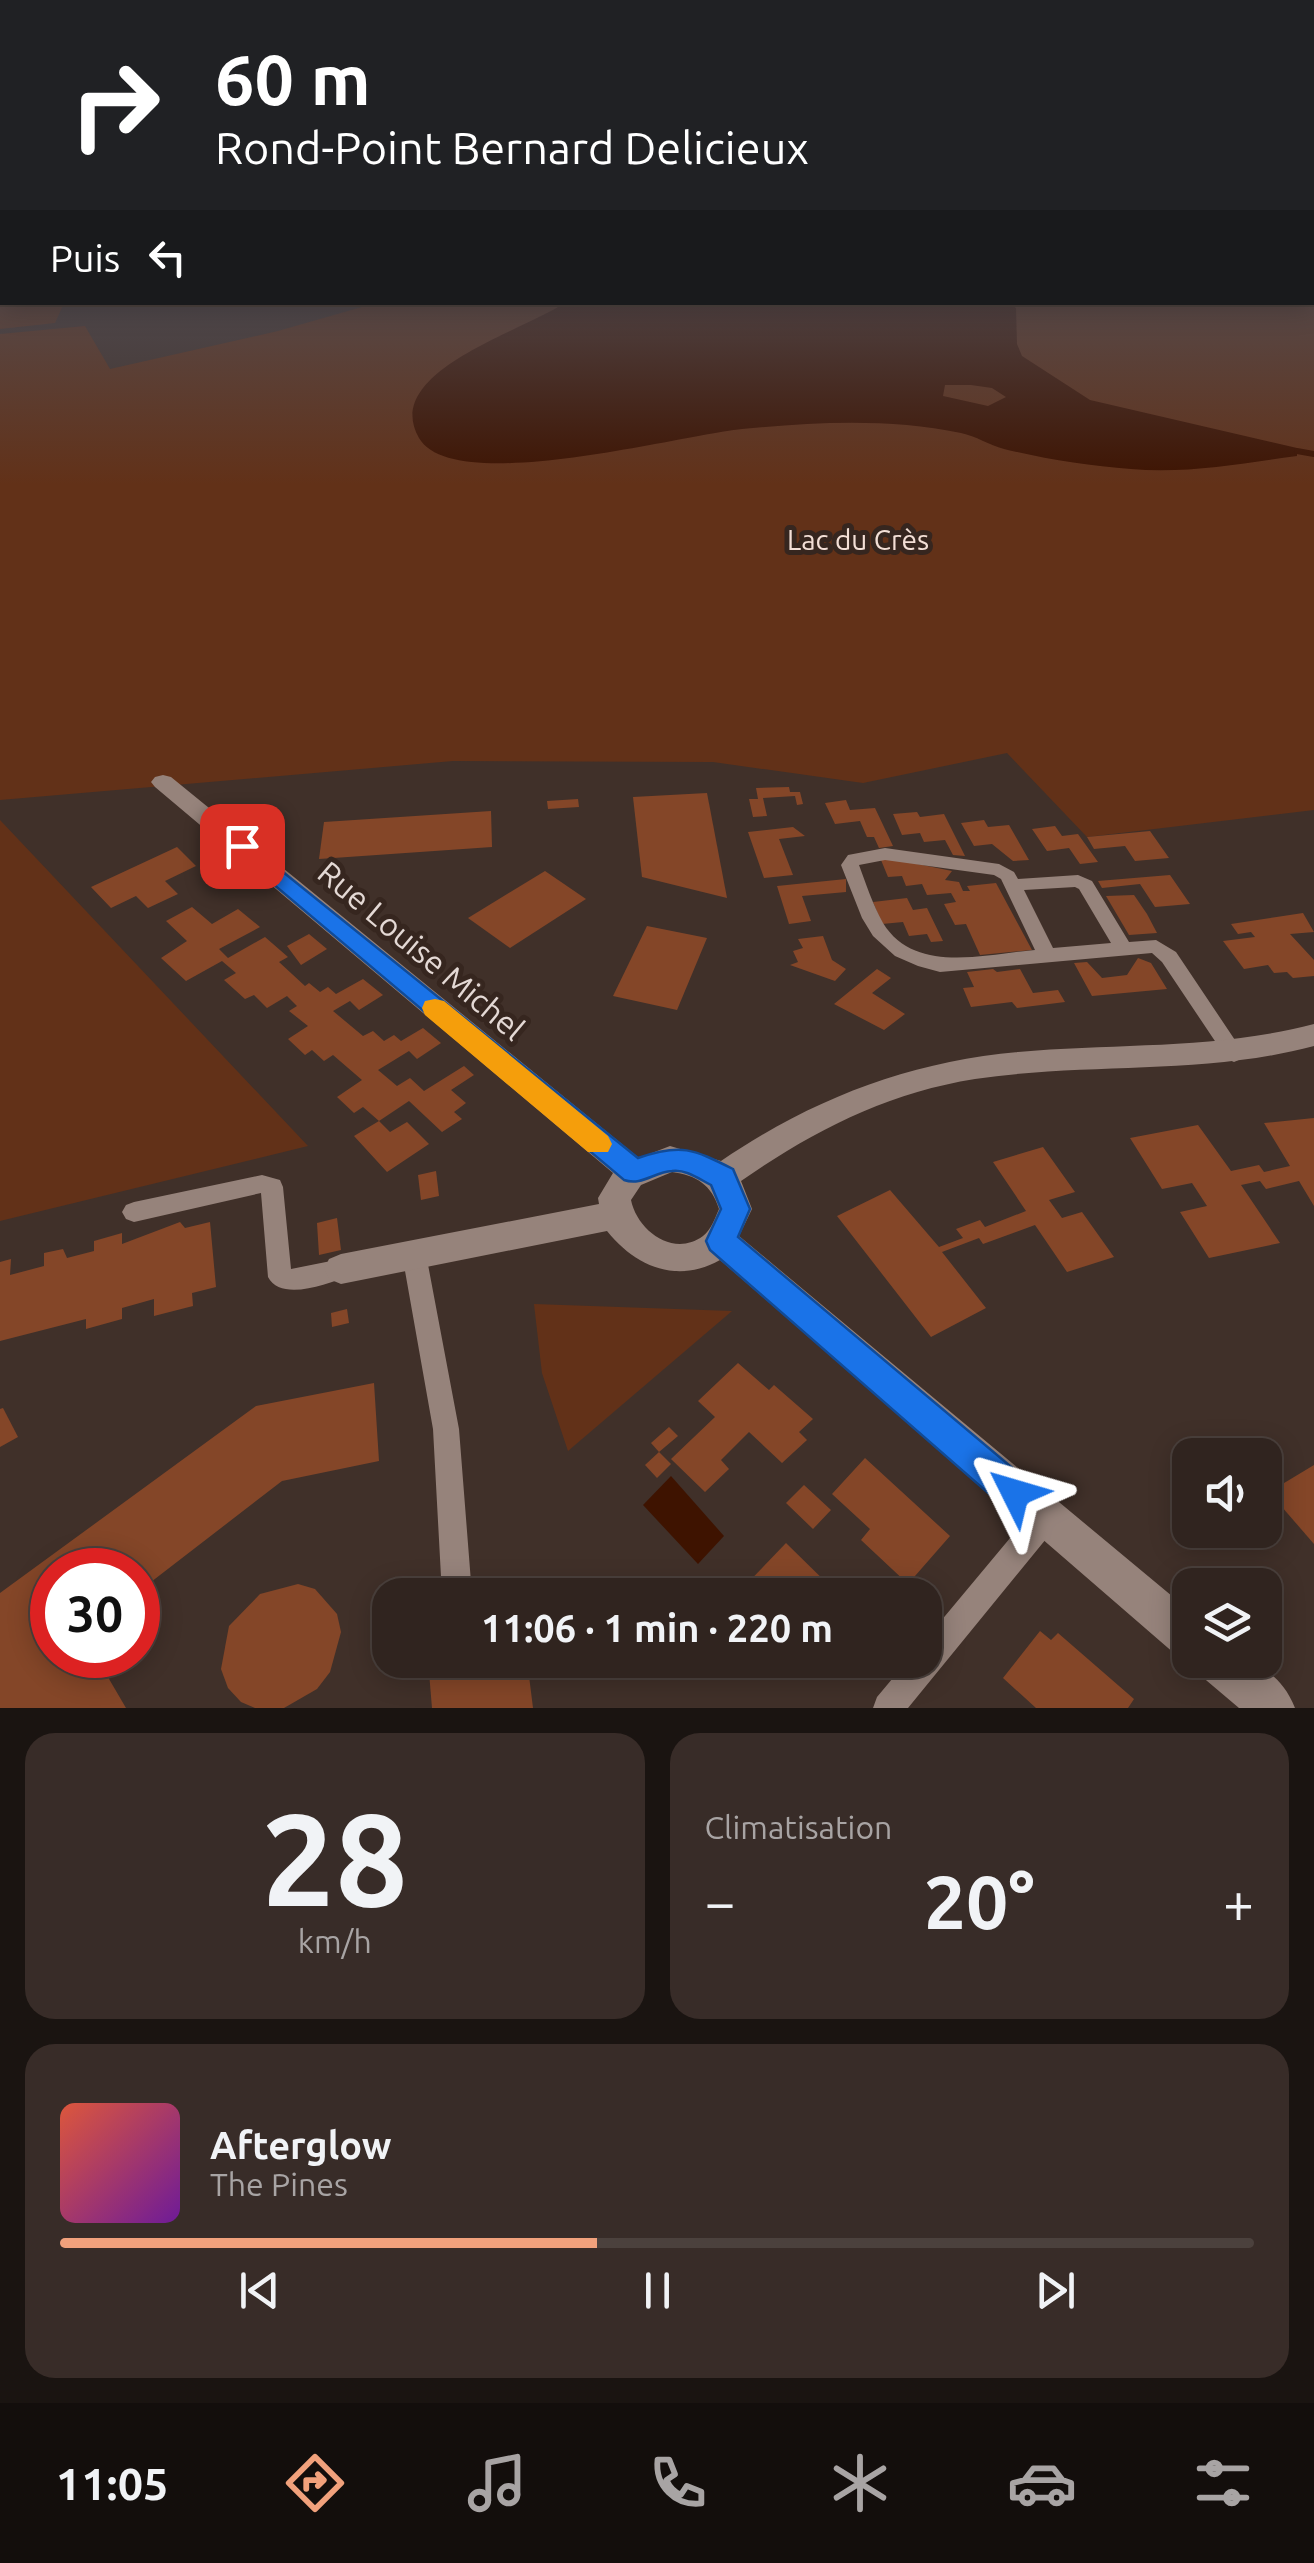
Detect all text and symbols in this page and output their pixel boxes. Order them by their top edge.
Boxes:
icon: right [50,40,180,170]
text: 60 m [215,40,371,118]
text: Rond-Point Bernard Delicieux [215,122,809,173]
icon: left [140,230,195,285]
text: Puis [50,237,120,279]
park label: Lac du Crès [787,524,929,555]
pin [200,804,285,889]
icon: arrive [215,819,270,874]
street label: Rue Louise Michel [311,854,532,1047]
map controls [1172,1438,1282,1678]
button: sound [1172,1438,1282,1548]
position arrow [963,1441,1067,1545]
speed limit sign: 30 [30,1548,160,1678]
button: layers [1172,1568,1282,1678]
text: 11:06 · 1 min · 220 m [481,1607,833,1649]
text: 28 [261,1785,408,1931]
text: Climatisation [705,1809,892,1845]
text: 20° [924,1859,1035,1943]
text: − [705,1871,736,1932]
text: + [1223,1871,1254,1932]
text: km/h [298,1923,372,1959]
text: Afterglow [210,2124,392,2166]
text: The Pines [210,2166,348,2202]
icon: previous [232,2263,287,2318]
icon: pause [630,2263,685,2318]
icon: next [1028,2263,1083,2318]
icon: directions [280,2448,350,2518]
icon: music [462,2448,532,2518]
icon: phone [643,2448,713,2518]
icon: climate [825,2448,895,2518]
icon: car [1007,2448,1077,2518]
icon: filters [1188,2448,1258,2518]
text: 11:05 [56,2458,168,2509]

